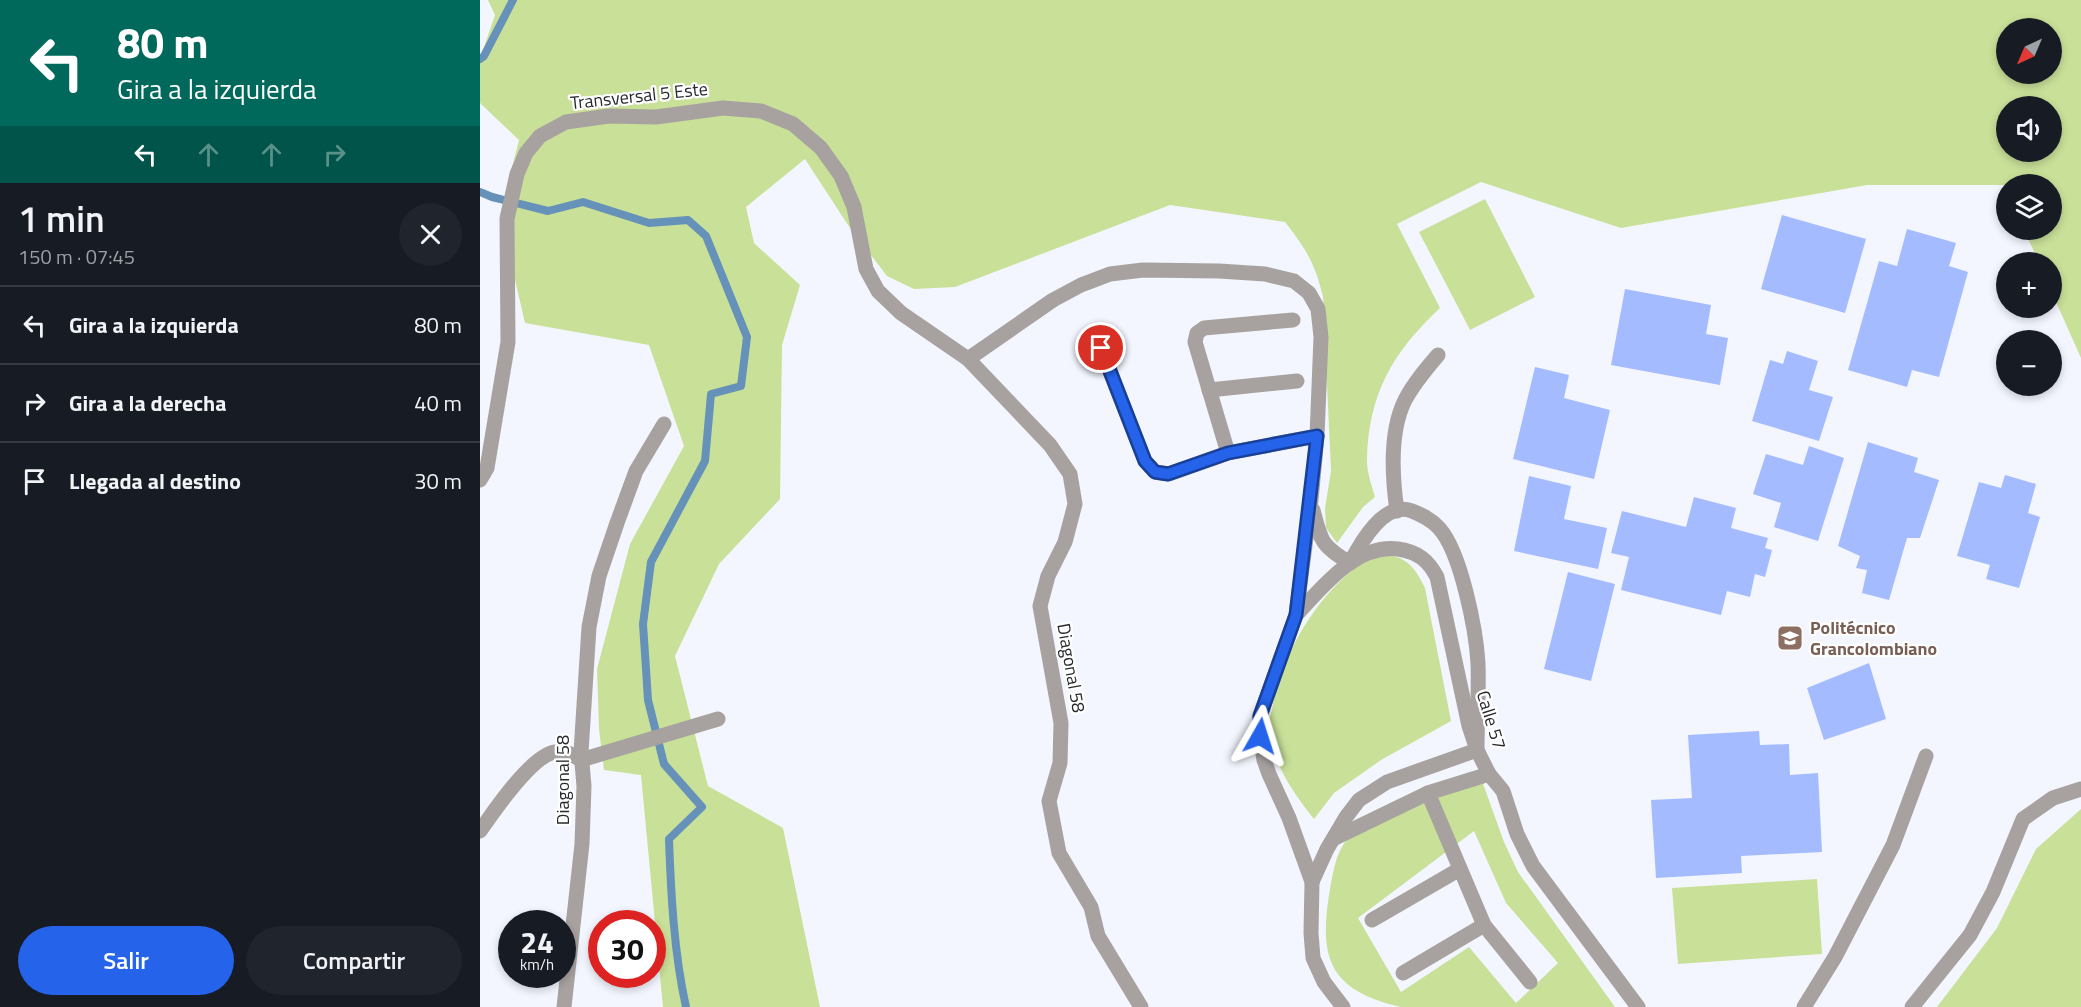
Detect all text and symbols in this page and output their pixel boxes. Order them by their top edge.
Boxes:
text: 80 m [117,10,209,74]
north arrow [1996,18,2062,84]
map controls [1996,18,2062,396]
icon: left [18,24,96,102]
text: Gira a la izquierda [117,68,317,109]
street label: Transversal 5 Este [569,75,709,116]
button: sound [1996,96,2062,162]
icon: left [129,138,162,171]
icon: ahead [192,138,225,171]
icon: ahead [255,138,288,171]
icon: right [318,138,351,171]
button: layers [1996,174,2062,240]
text: 1 min [18,191,105,246]
button: close [399,203,462,266]
text: 150 m · 07:45 [18,241,135,272]
button: + [1996,252,2062,318]
text: Gira a la izquierda [69,308,239,342]
text: 80 m [414,308,462,342]
icon: left [18,309,51,342]
pin [1075,322,1126,373]
button: − [1996,330,2062,396]
icon: arrive [1084,331,1117,364]
text: Gira a la derecha [69,386,226,420]
text: 40 m [414,386,462,420]
icon: right [18,387,51,420]
text: Llegada al destino [69,464,241,498]
text: 30 m [414,464,462,498]
icon: arrive [18,465,51,498]
place label: Politécnico Grancolombiano [1810,614,1937,662]
street label: Diagonal 58 [1050,621,1093,715]
school or university icon: Politécnico Grancolombiano [1775,623,1805,653]
street label: Calle 57 [1470,687,1513,753]
position arrow [1228,704,1292,768]
street label: Diagonal 58 [549,735,576,825]
speed limit sign: 30 [588,910,666,988]
text: 24 [520,919,554,965]
button: Salir [18,926,234,995]
button: Compartir [246,926,462,995]
text: km/h [520,953,554,976]

